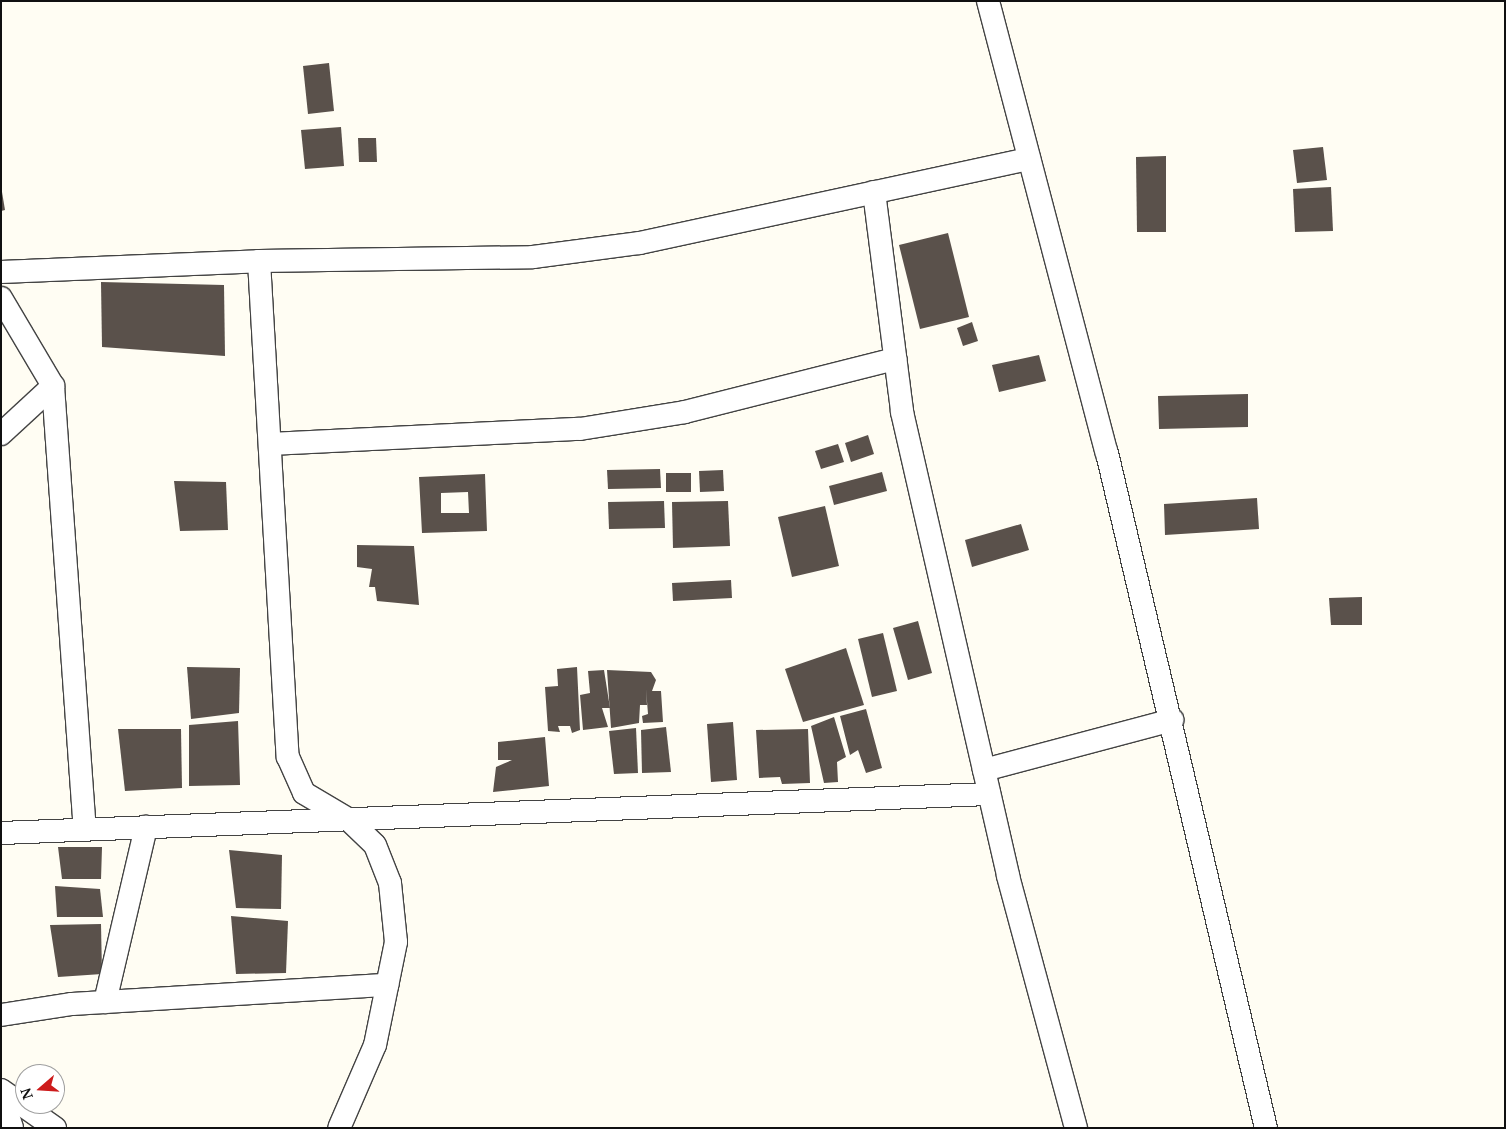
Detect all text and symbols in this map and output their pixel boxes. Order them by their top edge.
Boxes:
north arrow [15,1064,65,1114]
text: N [16,1085,37,1102]

